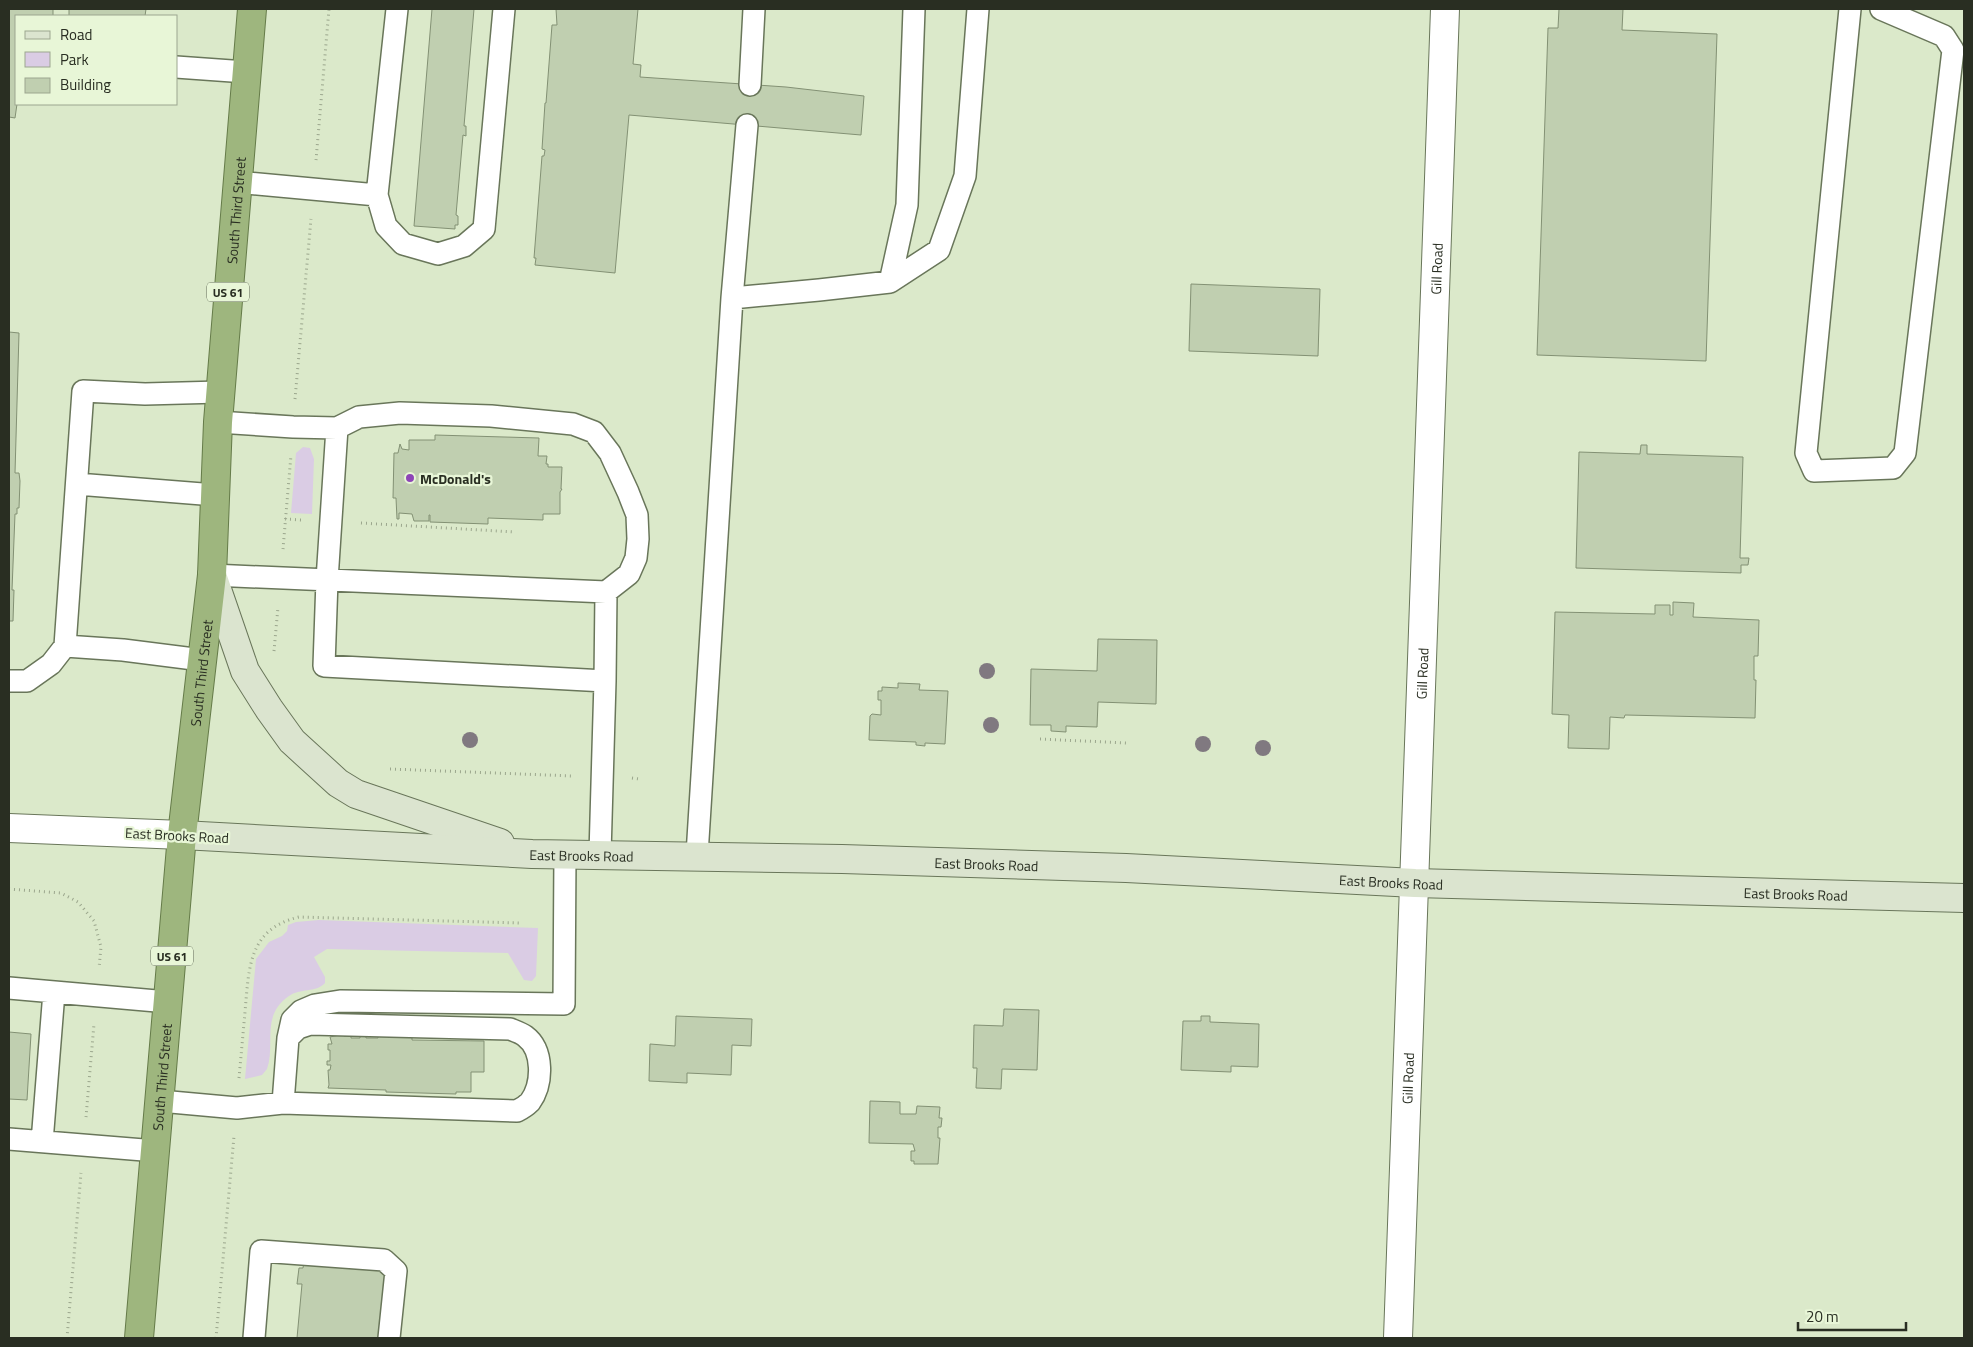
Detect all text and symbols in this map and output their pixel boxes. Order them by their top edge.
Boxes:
legend [15,15,178,105]
text: Road [60,23,92,46]
text: Park [60,48,89,71]
text: Building [60,73,111,96]
street label: South Third Street [221,156,250,265]
street label: Gill Road [1424,243,1447,295]
road number: US 61 [207,282,249,302]
place label: McDonald's [420,468,491,489]
marker: McDonald's [404,472,416,484]
street label: South Third Street [184,618,217,727]
street label: Gill Road [1410,647,1433,700]
street label: East Brooks Road [125,822,229,848]
street label: East Brooks Road [529,843,634,866]
street label: East Brooks Road [934,851,1039,876]
street label: East Brooks Road [1338,869,1443,894]
street label: East Brooks Road [1743,881,1848,905]
road number: US 61 [151,946,193,966]
street label: South Third Street [146,1023,176,1131]
street label: Gill Road [1396,1052,1419,1104]
scale bar [1798,1300,1906,1332]
text: 20 m [1806,1305,1839,1328]

